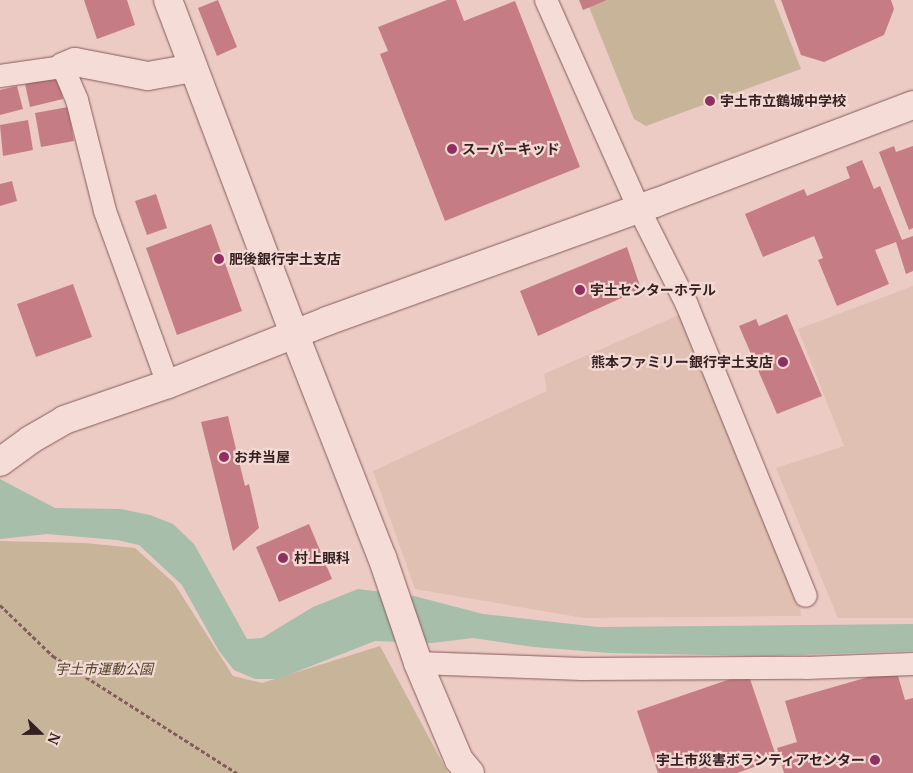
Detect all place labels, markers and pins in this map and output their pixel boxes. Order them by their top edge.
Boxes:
place label: 宇土市立鶴城中学校 [720,93,846,109]
marker: 宇土市立鶴城中学校 [704,95,716,107]
place label: スーパーキッド [462,141,560,157]
marker: スーパーキッド [446,143,458,155]
place label: 肥後銀行宇土支店 [229,251,341,267]
marker: 肥後銀行宇土支店 [213,253,225,265]
place label: 宇土センターホテル [590,282,716,298]
marker: 宇土センターホテル [574,284,586,296]
place label: 熊本ファミリー銀行宇土支店 [591,354,773,370]
marker: 熊本ファミリー銀行宇土支店 [777,356,789,368]
place label: お弁当屋 [234,449,290,465]
marker: お弁当屋 [218,451,230,463]
place label: 村上眼科 [294,550,350,566]
marker: 村上眼科 [276,551,290,565]
place label: 宇土市災害ボランティアセンター [655,752,865,768]
marker: 宇土市災害ボランティアセンター [869,754,881,766]

